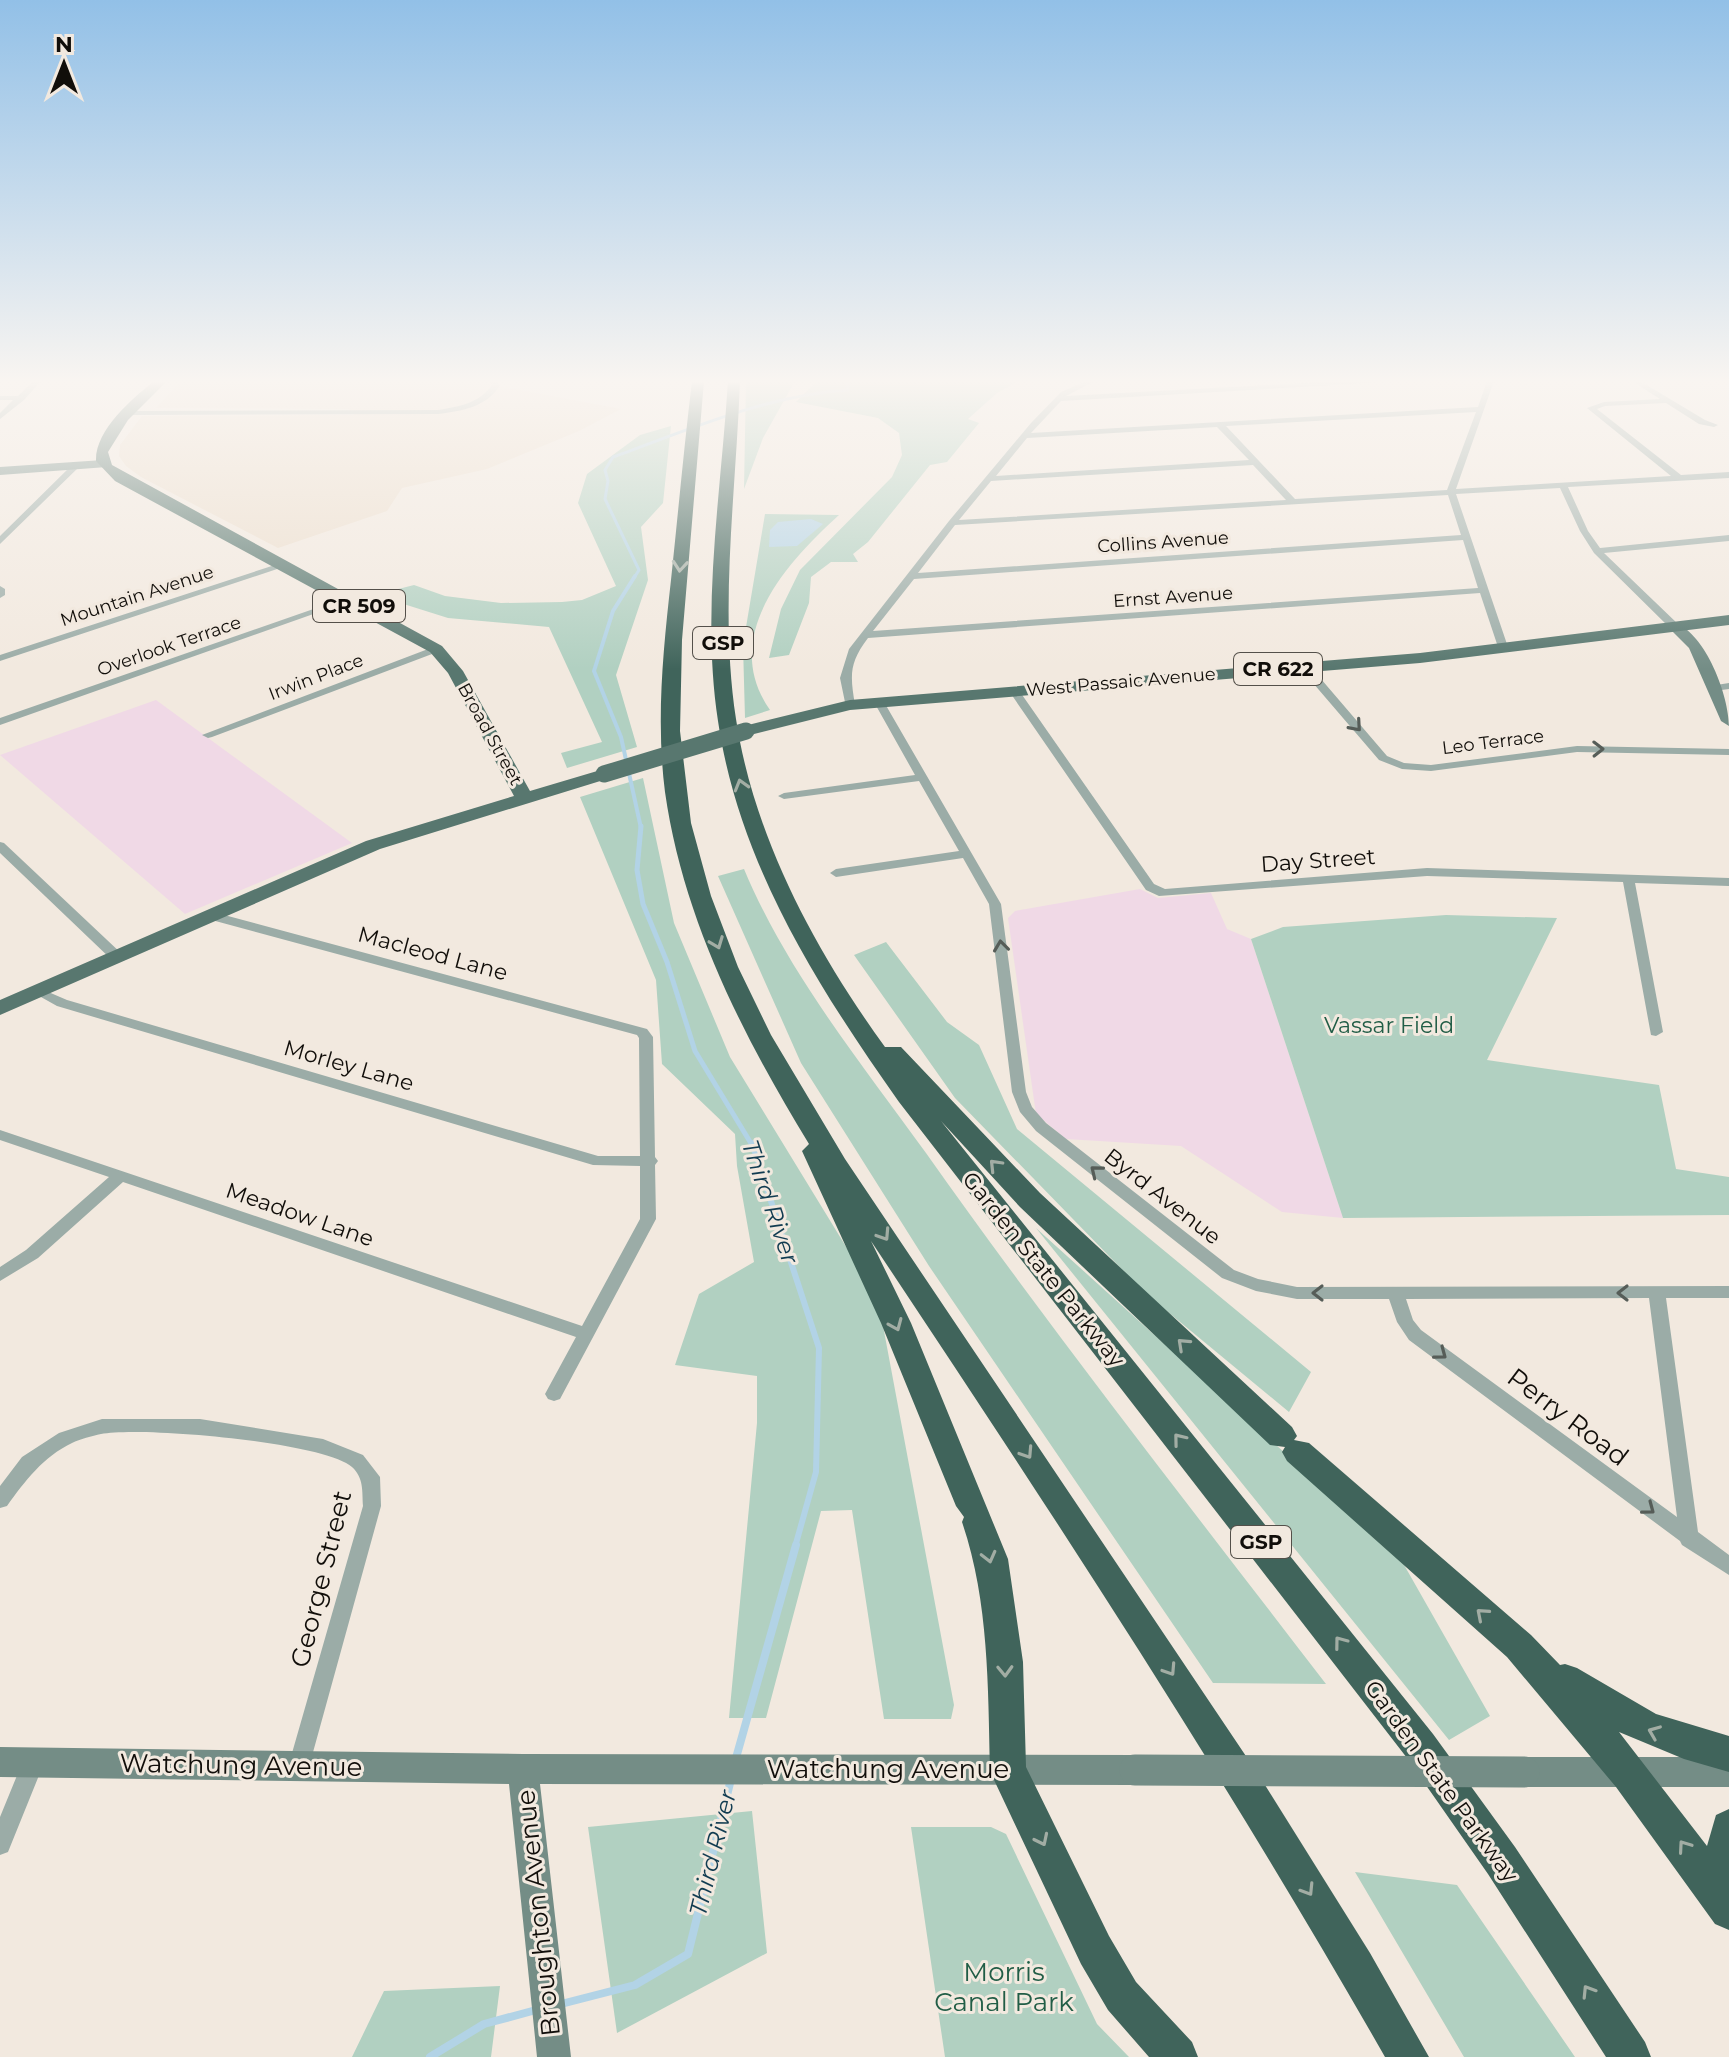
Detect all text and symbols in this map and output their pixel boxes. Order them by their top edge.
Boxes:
north arrow [24,24,104,104]
text: N [55,31,73,58]
street label: Collins Avenue [1097,526,1230,558]
one-way arrow [672,559,689,572]
street label: Mountain Avenue [58,561,217,631]
street label: Ernst Avenue [1112,582,1234,612]
road number: CR 509 [313,590,405,622]
street label: Overlook Terrace [94,611,244,681]
road number: GSP [693,627,753,659]
street label: Irwin Place [266,649,367,705]
road number: CR 622 [1234,653,1322,685]
street label: West Passaic Avenue [1026,663,1217,701]
street label: Broad Street [453,679,527,789]
one-way arrow [1346,717,1361,732]
street label: Leo Terrace [1441,725,1545,759]
one-way arrow [1592,740,1605,758]
one-way arrow [734,779,750,793]
street label: Day Street [1260,843,1376,878]
street label: Macleod Lane [355,921,511,986]
one-way arrow [707,935,724,949]
one-way arrow [993,939,1010,953]
park label: Vassar Field [1324,1012,1454,1039]
street label: Morley Lane [281,1034,417,1097]
water label: Third River [736,1136,806,1269]
street label: Byrd Avenue [1099,1142,1226,1250]
one-way arrow [990,1160,1005,1174]
street label: Garden State Parkway [957,1166,1131,1372]
one-way arrow [1091,1166,1105,1181]
street label: Meadow Lane [222,1177,377,1252]
one-way arrow [875,1227,890,1241]
one-way arrow [1616,1284,1629,1301]
one-way arrow [1311,1285,1324,1302]
one-way arrow [887,1316,903,1331]
one-way arrow [1178,1339,1192,1354]
one-way arrow [1432,1344,1446,1359]
street label: Perry Road [1501,1361,1635,1473]
one-way arrow [1174,1433,1188,1448]
one-way arrow [1017,1444,1032,1458]
street label: George Street [284,1487,358,1671]
one-way arrow [1640,1500,1655,1514]
road number: GSP [1231,1526,1291,1558]
one-way arrow [980,1550,997,1564]
one-way arrow [1477,1609,1491,1624]
one-way arrow [1336,1637,1350,1651]
one-way arrow [1160,1661,1175,1676]
one-way arrow [997,1665,1014,1678]
street label: Garden State Parkway [1359,1675,1524,1888]
one-way arrow [1648,1725,1662,1742]
street label: Watchung Avenue [119,1747,363,1783]
street label: Watchung Avenue [767,1753,1009,1785]
water label: Third River [683,1786,743,1919]
street label: Broughton Avenue [509,1788,567,2038]
one-way arrow [1032,1831,1048,1846]
one-way arrow [1679,1840,1694,1855]
one-way arrow [1299,1881,1314,1896]
park label: Morris Canal Park [934,1956,1074,2018]
one-way arrow [1582,1985,1597,2000]

